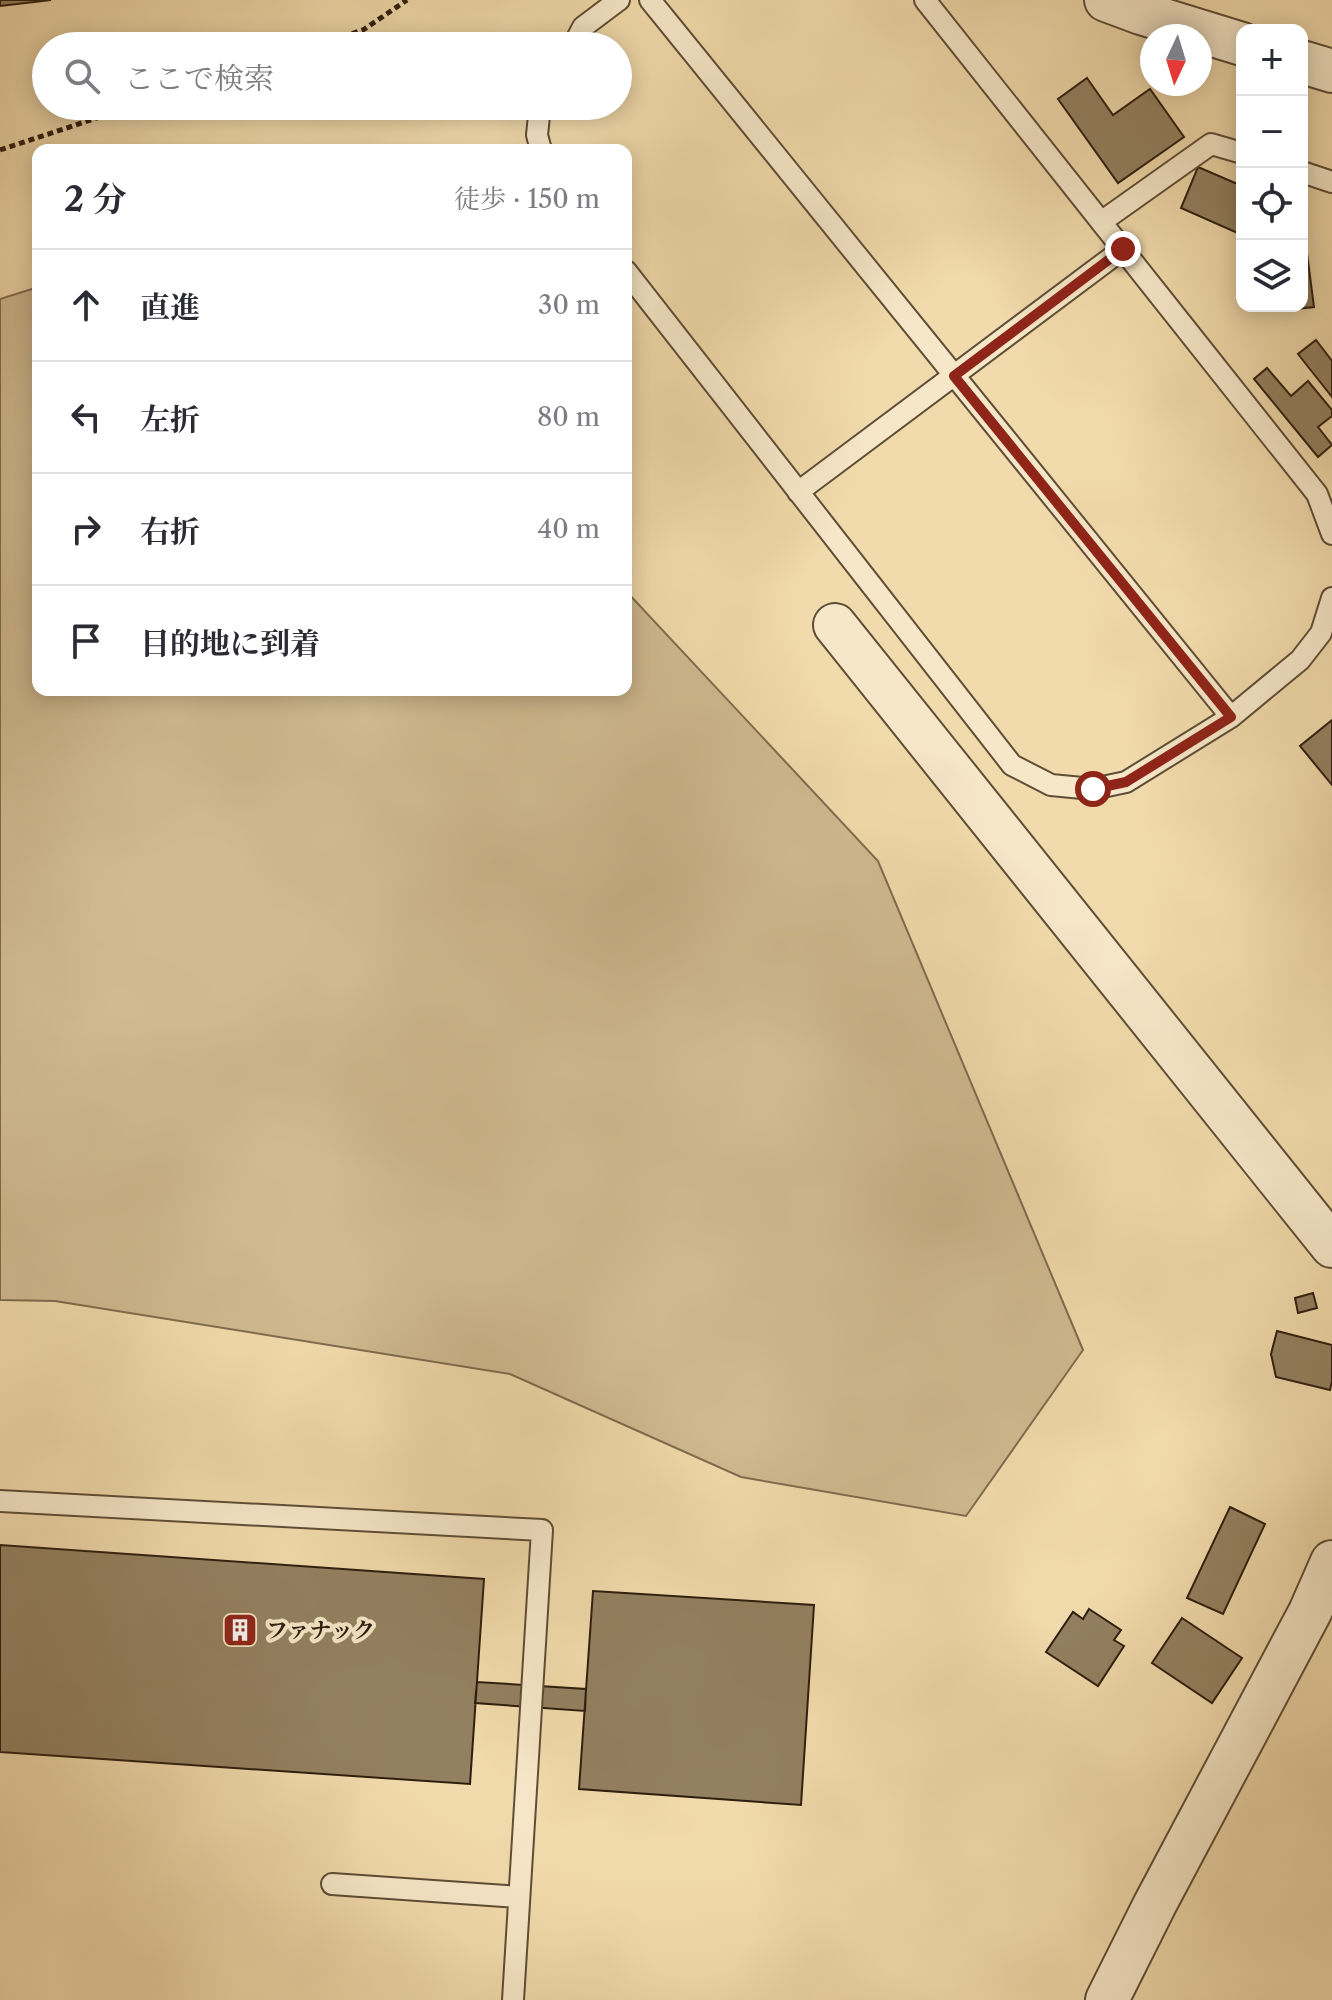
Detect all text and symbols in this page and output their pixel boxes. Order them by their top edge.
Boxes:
north arrow [1140,24,1212,96]
map controls [1236,24,1308,312]
button: + [1236,24,1308,96]
search box [32,32,632,120]
icon: search [60,54,104,98]
text: ここで検索 [124,60,274,97]
button: − [1236,96,1308,168]
button: locate [1236,168,1308,240]
text: 2 分 [64,178,127,220]
text: 徒歩 · 150 m [454,183,600,215]
route end [1105,231,1141,267]
button: layers [1236,240,1308,312]
icon: ahead [64,283,108,327]
text: 直進 [140,289,200,326]
text: 30 m [538,289,600,321]
icon: left [64,395,108,439]
text: 左折 [140,401,200,438]
text: 80 m [537,401,600,433]
icon: right [64,507,108,551]
text: 右折 [140,513,200,550]
text: 40 m [537,513,600,545]
icon: arrive [64,619,108,663]
text: 目的地に到着 [140,625,320,662]
route start [1075,771,1111,807]
building icon: ファナック [221,1611,259,1649]
place label: ファナック [266,1617,375,1644]

